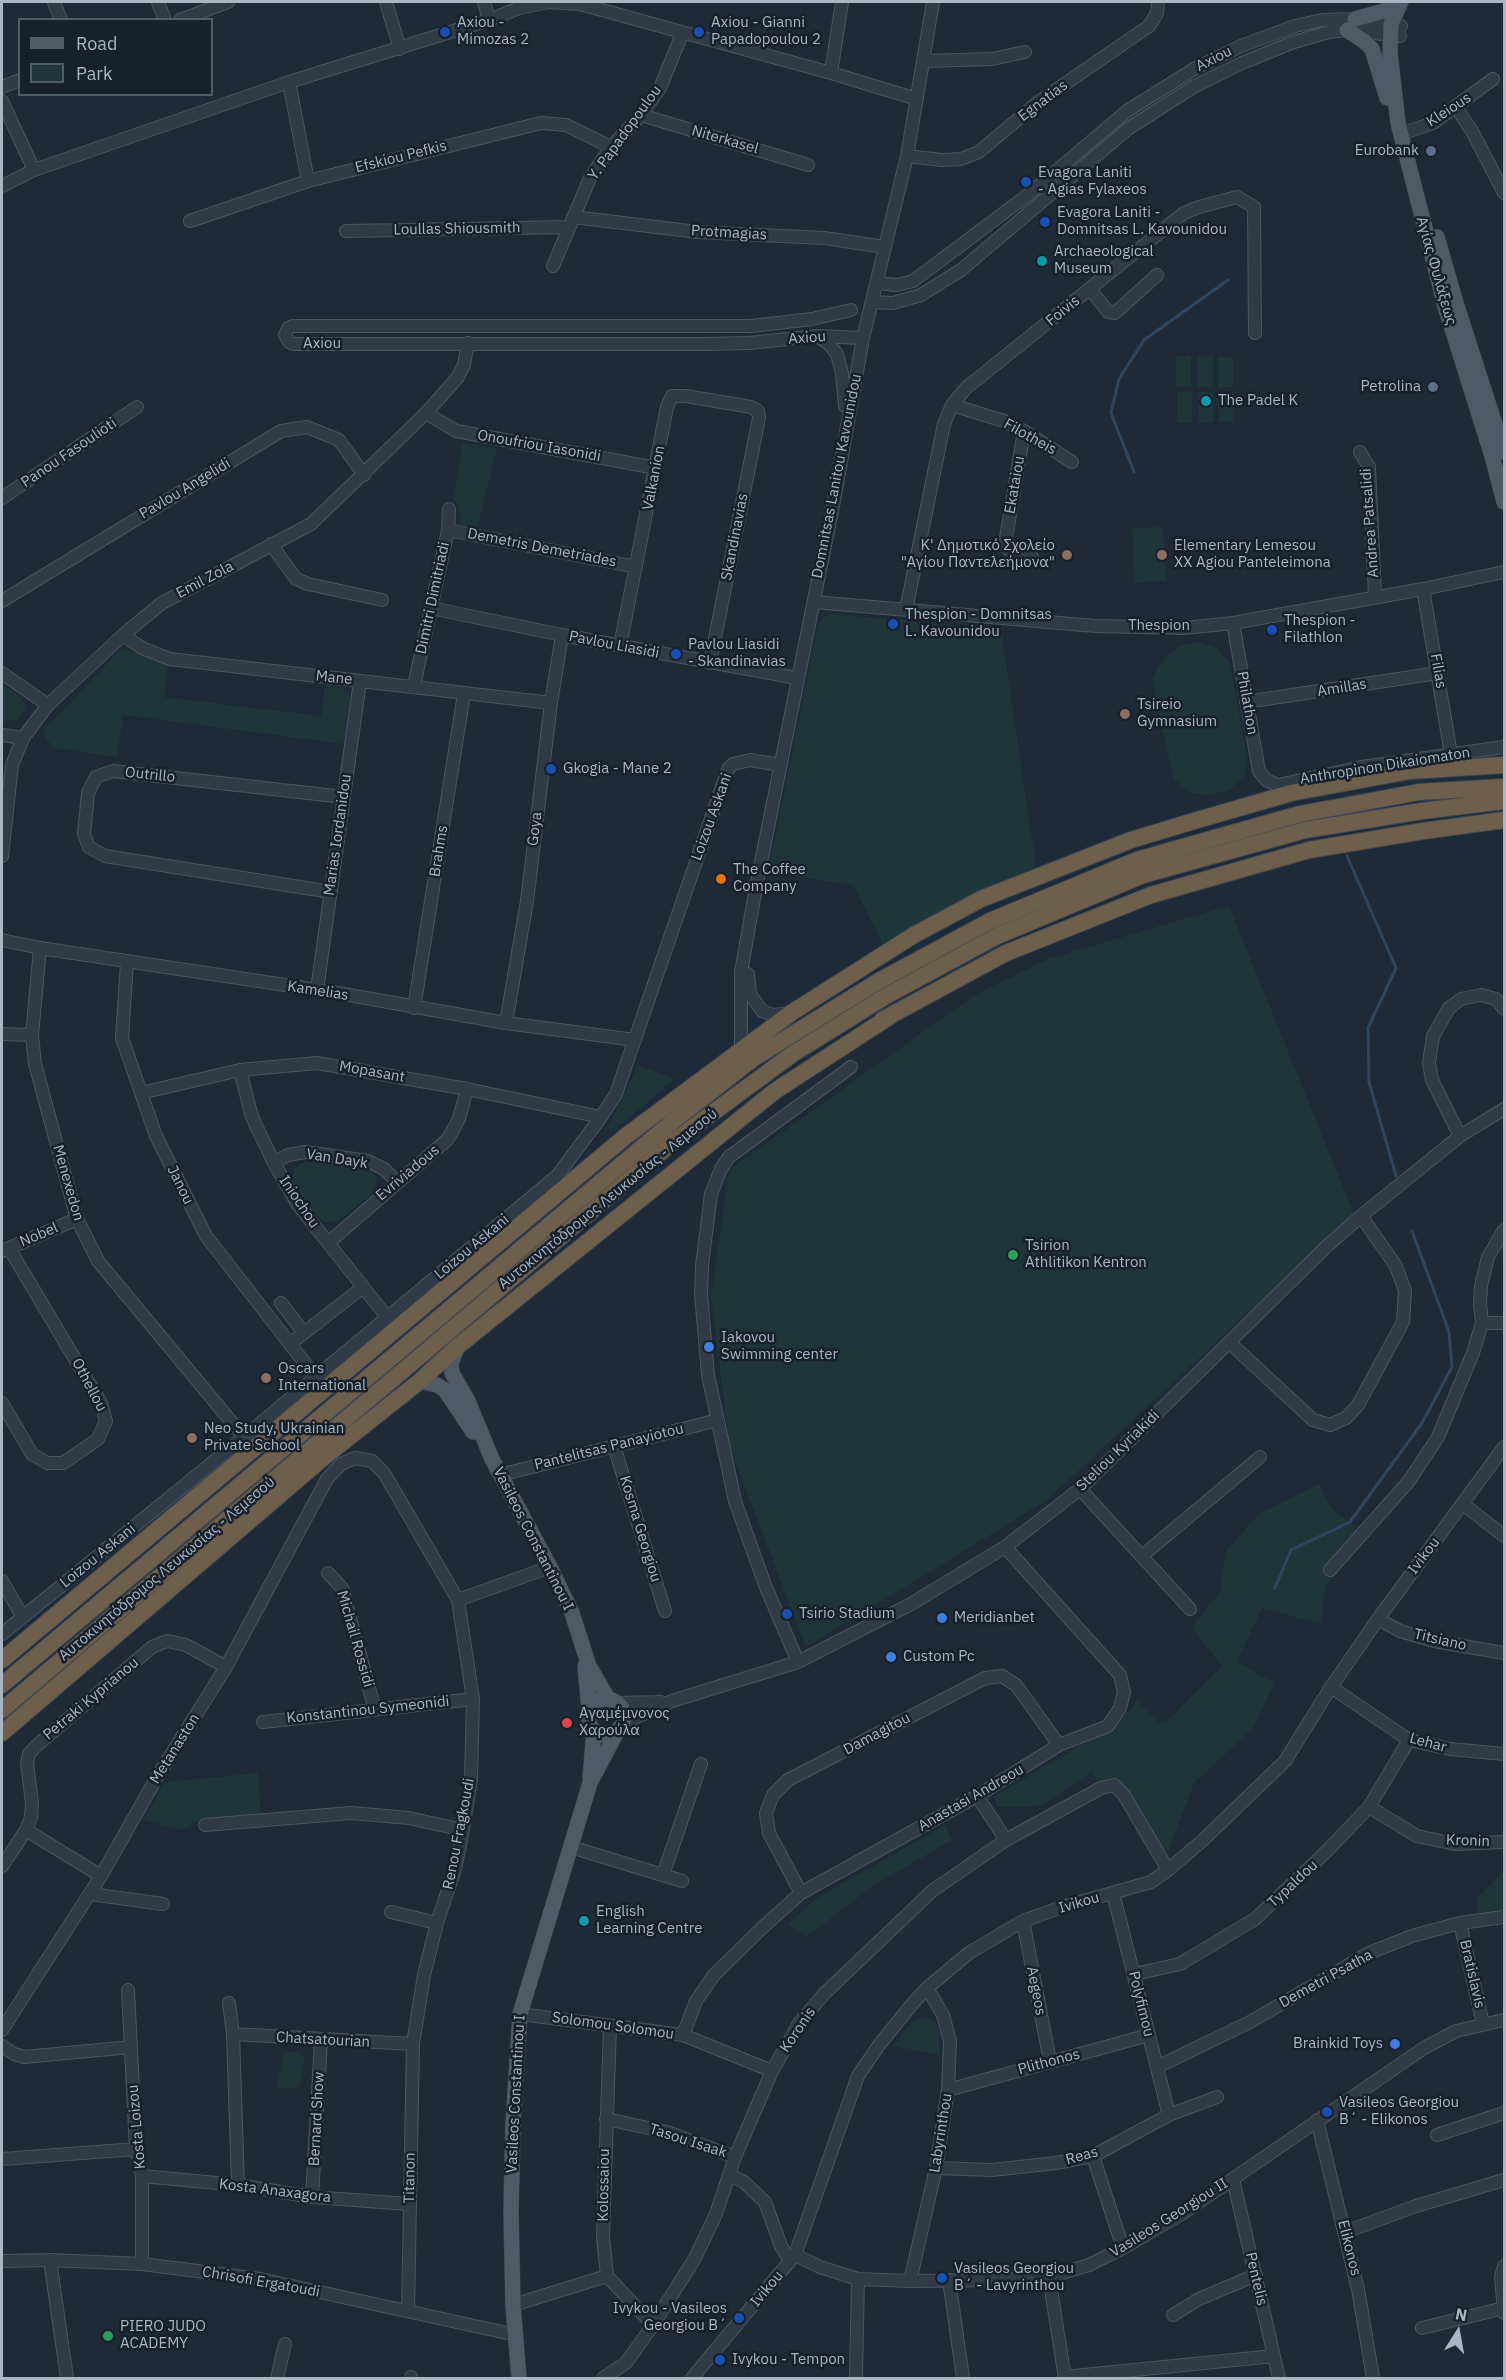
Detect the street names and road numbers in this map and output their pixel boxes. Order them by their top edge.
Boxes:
street label: Axiou [1193,42,1235,76]
street label: Egnatias [1015,77,1071,125]
street label: Y. Papadopoulou [585,82,665,184]
street label: Kleious [1423,89,1475,131]
street label: Niterkasel [689,122,761,158]
street label: Efskiou Pefkis [353,137,449,177]
street label: Αγίας Φυλάξεως [1412,215,1460,327]
street label: Loullas Shiousmith [393,219,521,239]
street label: Protmagias [691,222,767,244]
street label: Foivis [1042,292,1084,330]
street label: Axiou [787,328,827,348]
street label: Axiou [303,335,341,353]
street label: Domnitsas Lanitou Kavounidou [808,372,866,580]
street label: Panou Fasoulioti [18,414,120,492]
street label: Filotheis [1000,415,1060,459]
street label: Onoufriou Iasonidi [476,426,602,466]
street label: Valkanion [639,444,669,512]
street label: Pavlou Angelidi [136,455,234,523]
street label: Ekataiou [1001,455,1029,515]
street label: Andrea Patsalidi [1357,468,1383,578]
street label: Skandinavias [718,492,752,582]
street label: Demetris Demetriades [466,525,618,571]
street label: Dimitri Dimitriadi [412,540,454,656]
street label: Emil Zola [173,557,237,603]
street label: Thespion [1128,617,1190,635]
street label: Pavlou Liasidi [567,627,661,663]
street label: Filias [1426,652,1450,690]
street label: Mane [315,667,353,689]
street label: Philathon [1233,670,1261,736]
street label: Amillas [1316,675,1368,701]
street label: Anthropinon Dikaiomaton [1299,744,1471,788]
street label: Outrillo [124,763,176,787]
street label: Loizou Askani [688,771,736,863]
street label: Marias Iordanidou [321,773,355,897]
street label: Goya [524,811,546,847]
street label: Brahms [426,824,452,878]
street label: Kamelias [286,977,350,1005]
street label: Mopasant [338,1057,406,1087]
street label: Αυτοκινητόδρομος Λευκωσίας - Λεμεσού [495,1105,721,1293]
street label: Evriviadous [373,1141,443,1205]
street label: Menexedon [49,1143,87,1223]
street label: Van Dayk [305,1145,369,1173]
street label: Janou [163,1163,197,1207]
street label: Iniochou [275,1172,323,1232]
street label: Loizou Askani [431,1211,513,1283]
street label: Nobel [17,1219,61,1251]
street label: Othellou [68,1355,110,1415]
street label: Steliou Kyriakidi [1073,1407,1163,1495]
street label: Pantelitsas Panayiotou [532,1420,686,1474]
street label: Vasileos Constantinou I [489,1464,577,1614]
street label: Αυτοκινητόδρομος Λευκωσίας - Λεμεσού [55,1473,279,1665]
street label: Kosma Georgiou [615,1474,665,1584]
street label: Loizou Askani [57,1520,139,1592]
street label: Ivikou [1404,1534,1444,1578]
street label: Michail Rossidi [333,1589,377,1689]
street label: Titsiano [1412,1625,1468,1655]
street label: Petraki Kyprianou [40,1654,142,1744]
street label: Konstantinou Symeonidi [286,1692,450,1728]
street label: Damagitou [841,1709,913,1759]
street label: Metanaston [146,1711,204,1787]
street label: Lehar [1407,1729,1449,1757]
street label: Anastasi Andreou [915,1761,1027,1835]
street label: Renou Fragkoudi [439,1777,479,1891]
street label: Kronin [1446,1831,1490,1851]
street label: Typaldou [1264,1856,1322,1912]
street label: Ivikou [1056,1889,1102,1917]
street label: Bratislavis [1455,1938,1489,2010]
street label: Demetri Psatha [1276,1946,1376,2012]
street label: Aegeos [1022,1965,1050,2017]
street label: Polyfimou [1124,1969,1158,2039]
street label: Koronis [776,2004,820,2056]
street label: Solomou Solomou [551,2009,675,2043]
street label: Vasileos Constantinou I [503,2014,529,2174]
street label: Chatsatourian [275,2029,371,2051]
street label: Plithonos [1016,2045,1082,2079]
street label: Bernard Show [306,2071,328,2167]
street label: Kosta Loizou [124,2084,150,2170]
street label: Labyrinthou [926,2092,956,2174]
street label: Tasou Isaak [647,2120,729,2162]
street label: Reas [1064,2143,1100,2169]
street label: Kolossaiou [594,2148,614,2222]
street label: Titanon [401,2152,419,2204]
street label: Vasileos Georgiou II [1107,2174,1231,2262]
street label: Kosta Anaxagora [218,2175,332,2207]
street label: Elikonos [1333,2218,1365,2278]
street label: Pentelis [1241,2251,1271,2307]
street label: Chrisofi Ergatoudi [201,2263,321,2301]
street label: Ivikou [747,2267,787,2311]

